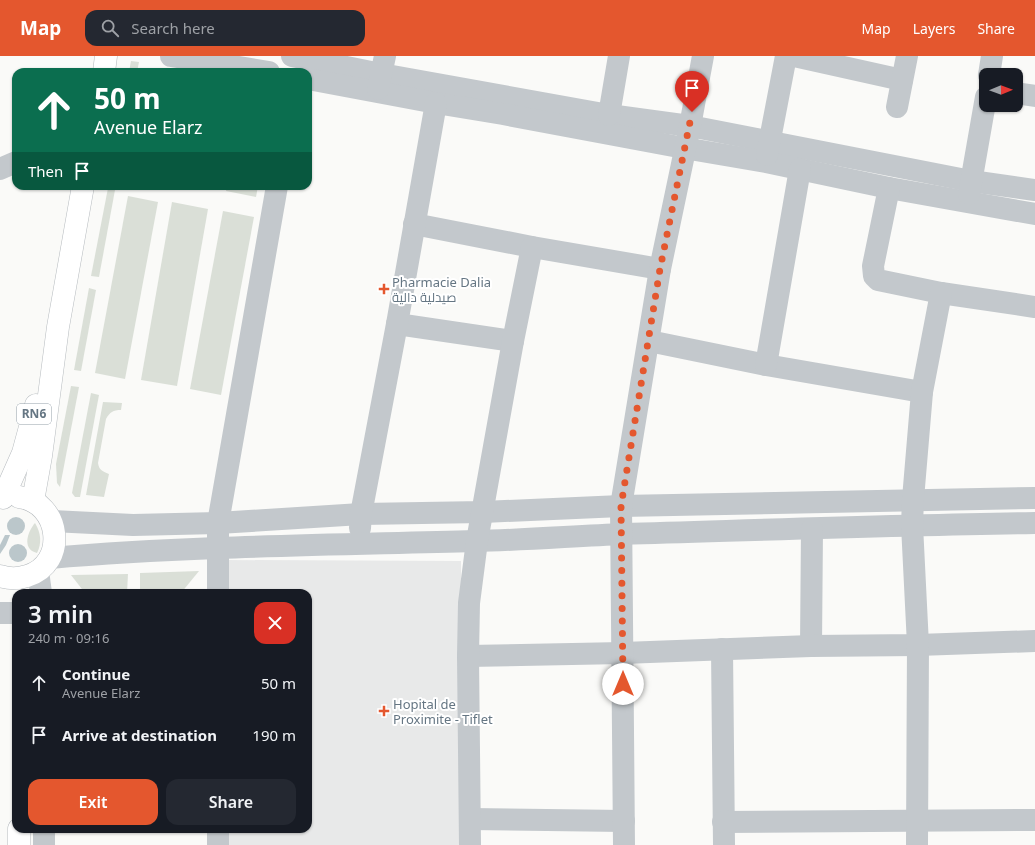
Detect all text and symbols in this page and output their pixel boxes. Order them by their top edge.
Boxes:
search box [85,10,365,46]
text: Map [20,15,61,41]
icon: search [99,17,121,39]
text: Search here [131,18,215,38]
text: Map [862,19,891,38]
text: Layers [913,19,955,38]
text: Share [977,19,1015,38]
north arrow [979,68,1023,112]
map controls [979,68,1023,112]
pin [675,71,709,112]
icon: arrive [681,77,703,99]
text: 50 m [94,79,161,117]
icon: ahead [28,84,80,136]
text: Avenue Elarz [94,115,203,139]
icon: arrive [71,160,93,182]
text: Then [28,161,63,181]
place label: Pharmacie Dalia صيدلية دالية [392,273,491,306]
marker: Pharmacie Dalia صيدلية دالية [379,284,389,294]
road number: RN6 [17,404,51,424]
text: 3 min [28,597,93,630]
button: close [254,602,296,644]
text: 240 m · 09:16 [28,629,109,647]
position arrow [602,663,644,705]
text: Continue [62,664,130,684]
icon: ahead [28,672,50,694]
text: 50 m [261,673,296,693]
text: Avenue Elarz [62,684,140,702]
place label: Hopital de Proximite - Tiflet [393,695,493,728]
marker: Hopital de Proximite - Tiflet [378,705,390,717]
icon: arrive [28,724,50,746]
text: Arrive at destination [62,725,217,745]
text: 190 m [252,725,296,745]
button: Exit [28,779,158,825]
button: Share [166,779,296,825]

